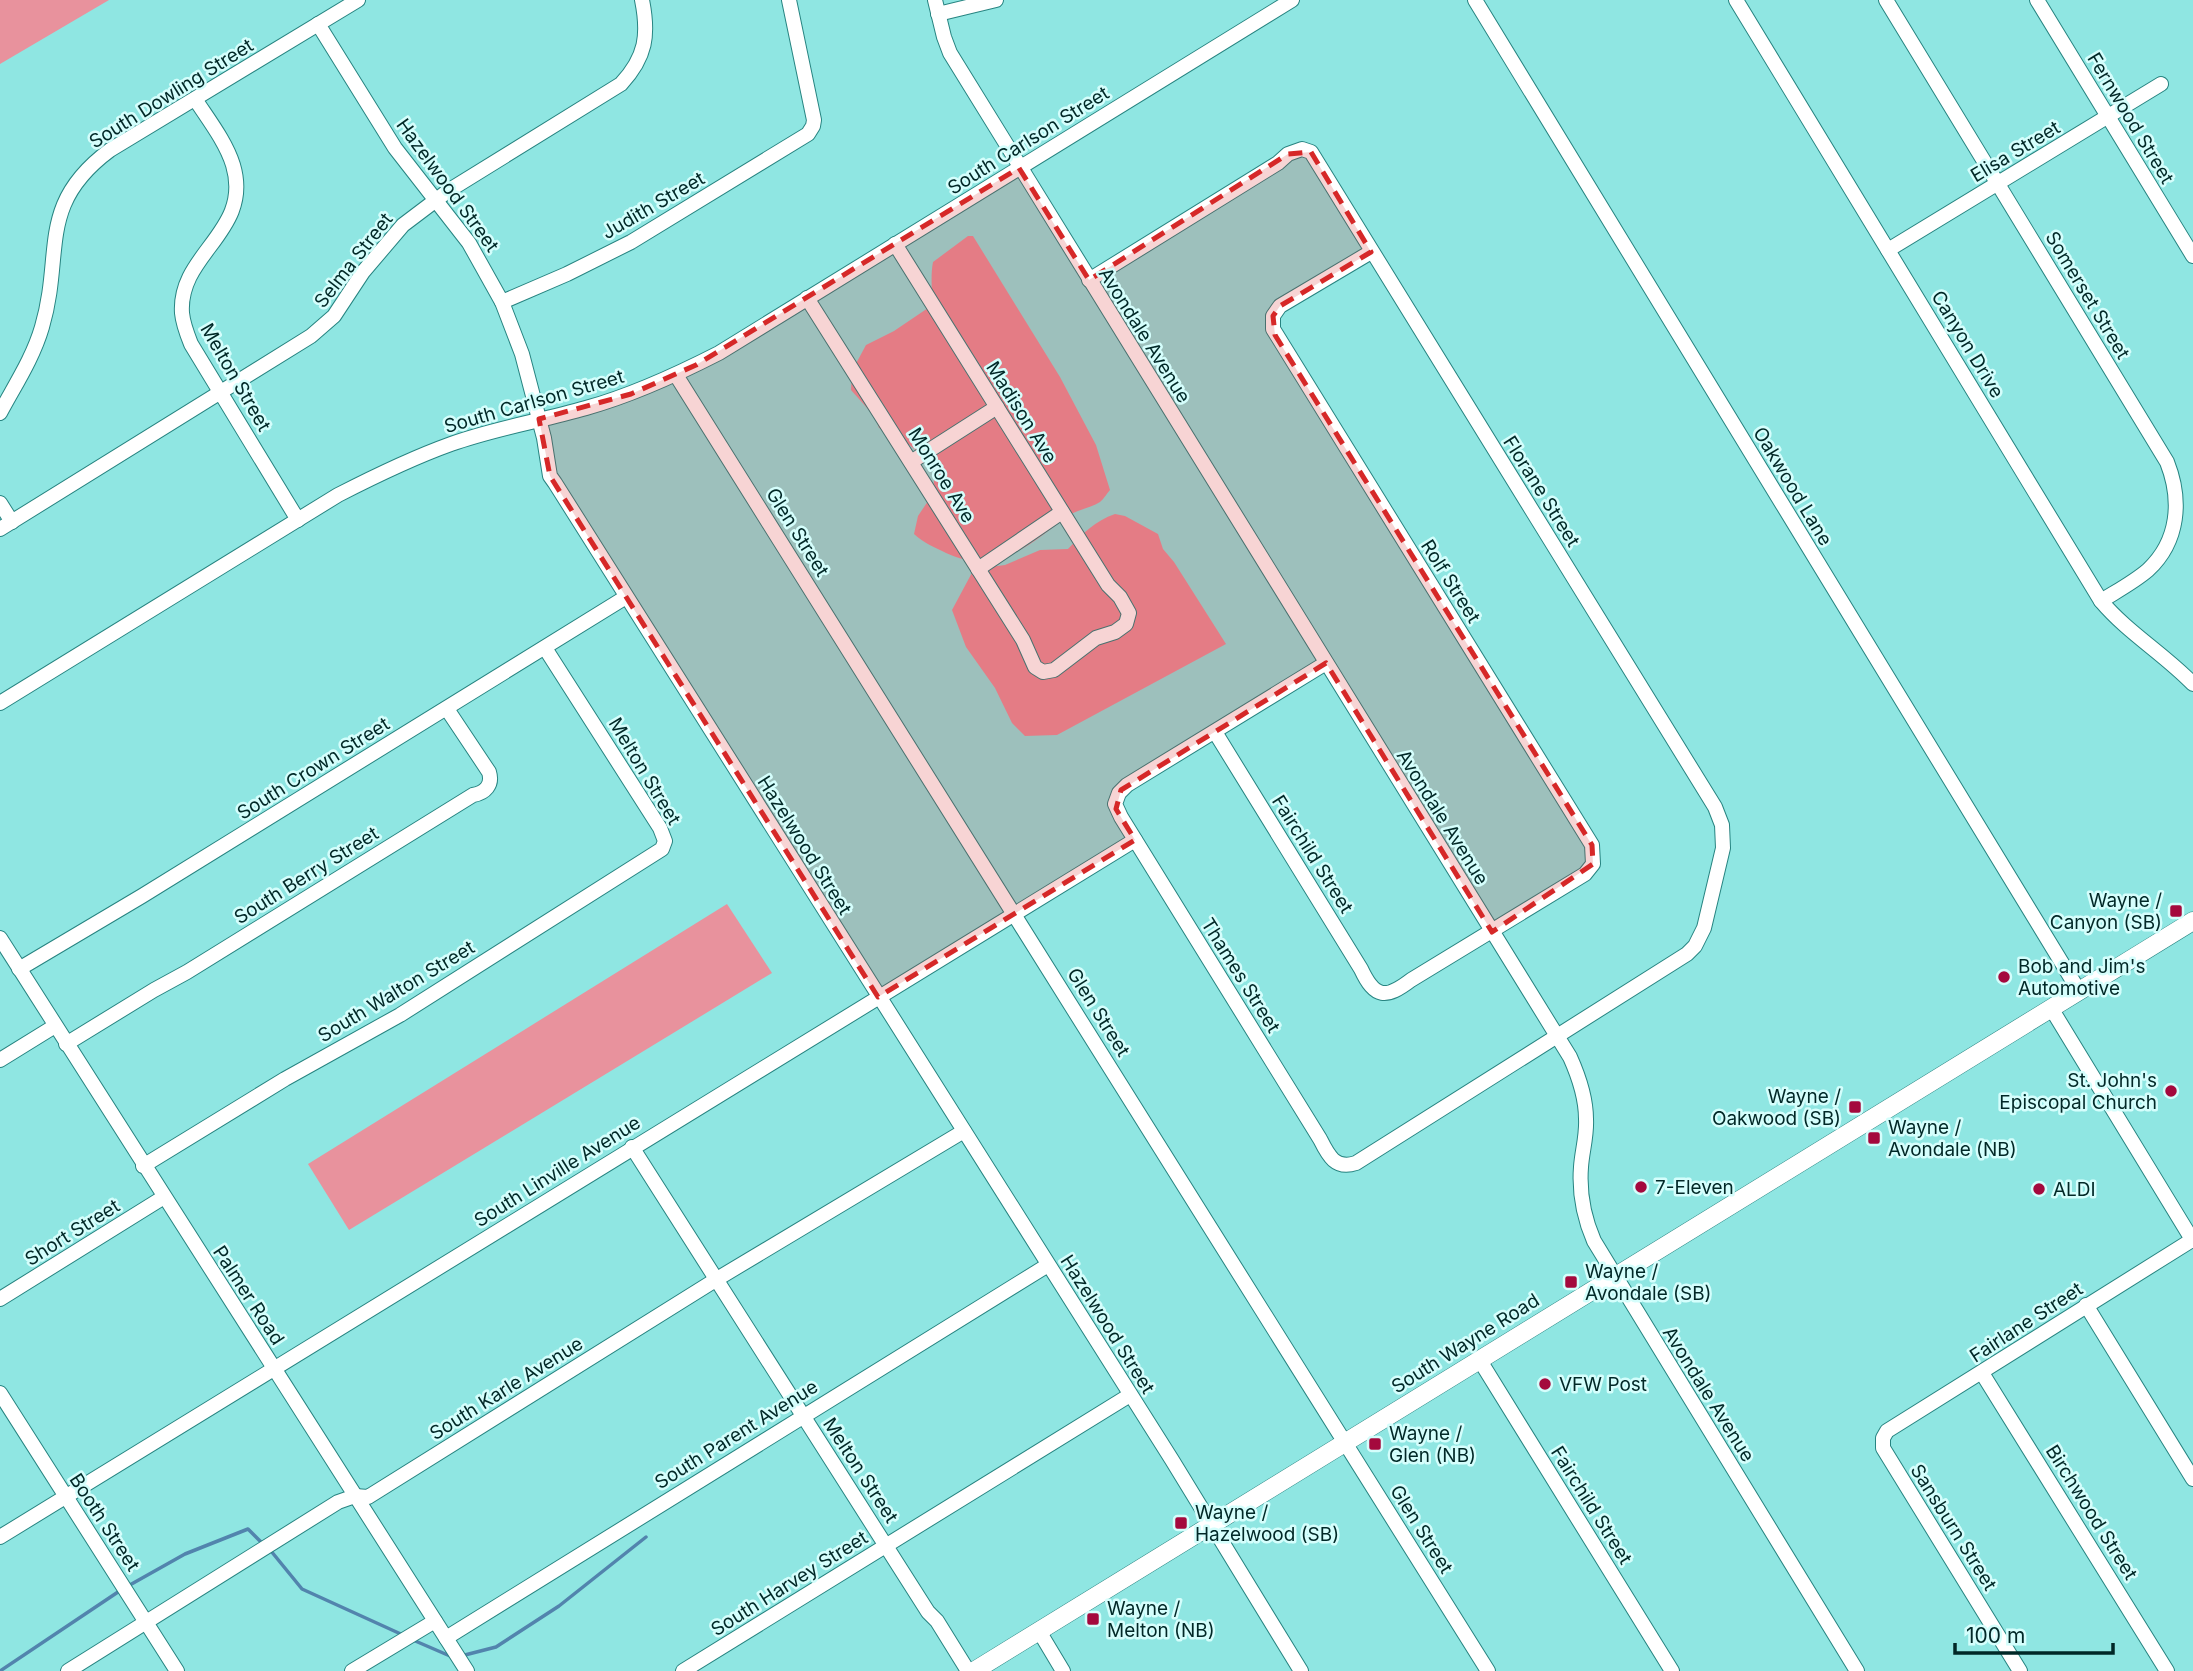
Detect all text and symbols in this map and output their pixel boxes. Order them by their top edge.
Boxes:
street label: South Dowling Street [85,34,257,153]
street label: Fernwood Street [2082,49,2179,188]
street label: South Carlson Street [943,81,1113,199]
street label: Hazelwood Street [391,114,504,256]
street label: Elisa Street [1966,116,2064,187]
street label: Judith Street [598,167,709,244]
street label: Selma Street [309,208,398,312]
street label: Somerset Street [2040,227,2135,363]
street label: Avondale Avenue [1094,264,1195,407]
street label: Canyon Drive [1927,287,2009,402]
street label: Melton Street [195,319,276,435]
street label: Madison Ave [981,357,1062,467]
street label: South Carlson Street [442,365,627,438]
street label: Oakwood Lane [1748,423,1837,550]
street label: Monroe Ave [903,424,980,527]
street label: Florane Street [1498,432,1585,551]
street label: Glen Street [761,484,834,581]
street label: Rolf Street [1416,535,1485,627]
street label: South Crown Street [233,712,394,825]
street label: Melton Street [604,714,686,829]
street label: Avondale Avenue [1392,746,1493,889]
street label: Hazelwood Street [753,772,857,919]
street label: Fairchild Street [1267,791,1358,917]
street label: South Berry Street [230,822,383,929]
place label: Wayne / Canyon (SB) [2050,889,2162,934]
marker: Wayne / Canyon (SB) [2168,903,2184,919]
street label: Thames Street [1196,914,1285,1037]
street label: South Walton Street [314,936,479,1047]
place label: Bob and Jim's Automotive [2018,955,2146,1000]
street label: Glen Street [1062,964,1135,1061]
marker: Bob and Jim's Automotive [1996,969,2012,985]
place label: St. John's Episcopal Church [1999,1069,2157,1114]
marker: St. John's Episcopal Church [2163,1083,2179,1099]
place label: Wayne / Oakwood (SB) [1712,1085,1841,1130]
marker: Wayne / Oakwood (SB) [1847,1099,1863,1115]
street label: South Linville Avenue [470,1111,645,1232]
place label: Wayne / Avondale (NB) [1888,1116,2017,1161]
marker: Wayne / Avondale (NB) [1866,1130,1882,1146]
place label: 7-Eleven [1655,1176,1734,1199]
place label: ALDI [2053,1178,2096,1201]
marker: 7-Eleven [1633,1179,1649,1195]
marker: ALDI [2031,1181,2047,1197]
street label: Short Street [21,1194,124,1271]
street label: Palmer Road [208,1241,289,1349]
street label: Hazelwood Street [1056,1251,1160,1398]
place label: Wayne / Avondale (SB) [1585,1260,1712,1305]
marker: Wayne / Avondale (SB) [1563,1274,1579,1290]
street label: Fairlane Street [1965,1277,2087,1367]
street label: South Wayne Road [1387,1289,1543,1398]
street label: Avondale Avenue [1658,1323,1759,1466]
street label: South Karle Avenue [425,1332,587,1445]
place label: VFW Post [1559,1373,1647,1396]
street label: South Parent Avenue [651,1375,822,1494]
marker: VFW Post [1537,1376,1553,1392]
street label: Melton Street [818,1413,903,1527]
place label: Wayne / Glen (NB) [1389,1422,1476,1467]
marker: Wayne / Glen (NB) [1367,1436,1383,1452]
street label: Birchwood Street [2041,1441,2142,1584]
street label: Fairchild Street [1546,1442,1637,1568]
street label: Sansburn Street [1906,1460,2002,1595]
street label: Booth Street [65,1469,145,1575]
street label: Glen Street [1385,1481,1458,1578]
place label: Wayne / Hazelwood (SB) [1195,1501,1339,1546]
marker: Wayne / Hazelwood (SB) [1173,1515,1189,1531]
street label: South Harvey Street [707,1526,872,1641]
place label: Wayne / Melton (NB) [1107,1597,1215,1642]
marker: Wayne / Melton (NB) [1085,1611,1101,1627]
scale bar [1955,1612,2112,1656]
text: 100 m [1966,1623,2025,1648]

